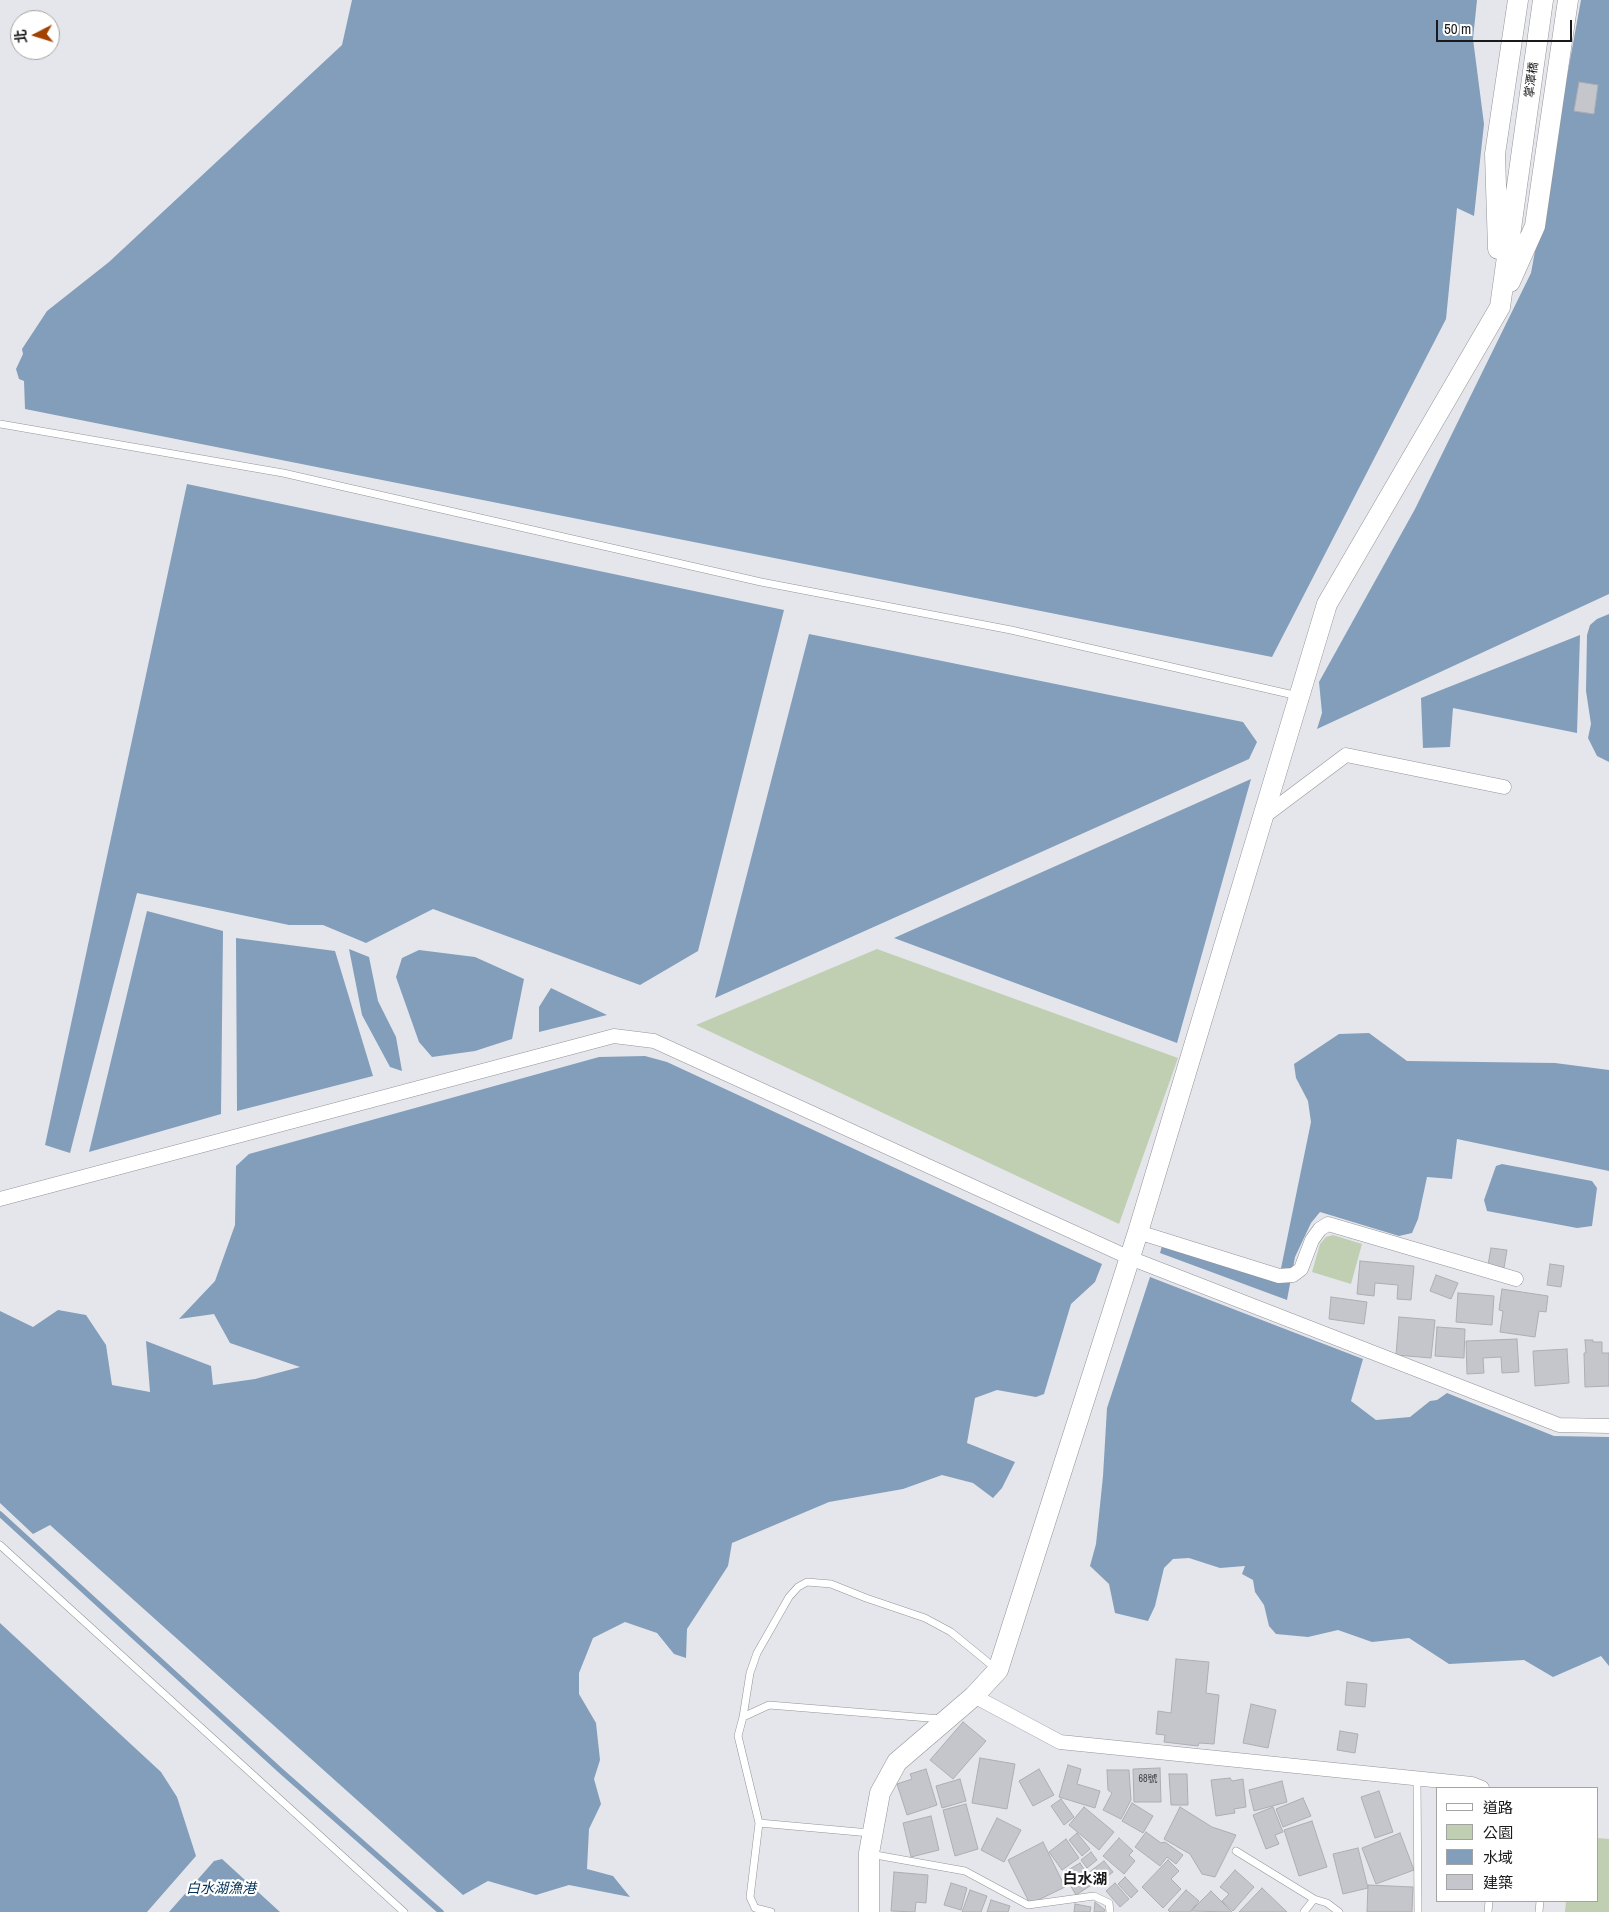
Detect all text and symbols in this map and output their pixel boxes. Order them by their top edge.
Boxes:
north arrow [10,10,60,60]
scale bar [1439,10,1575,42]
text: 50 m [1444,18,1471,39]
text: 北 [11,28,31,44]
street label: 掌潭橋 [1522,61,1542,99]
house number: 68號 [1138,1773,1158,1785]
legend [1436,1787,1599,1902]
text: 道路 [1483,1797,1513,1818]
text: 公園 [1483,1822,1513,1843]
text: 水域 [1483,1847,1513,1868]
district label: 白水湖 [1063,1871,1107,1889]
text: 建築 [1483,1872,1513,1893]
water label: 白水湖漁港 [186,1881,256,1897]

